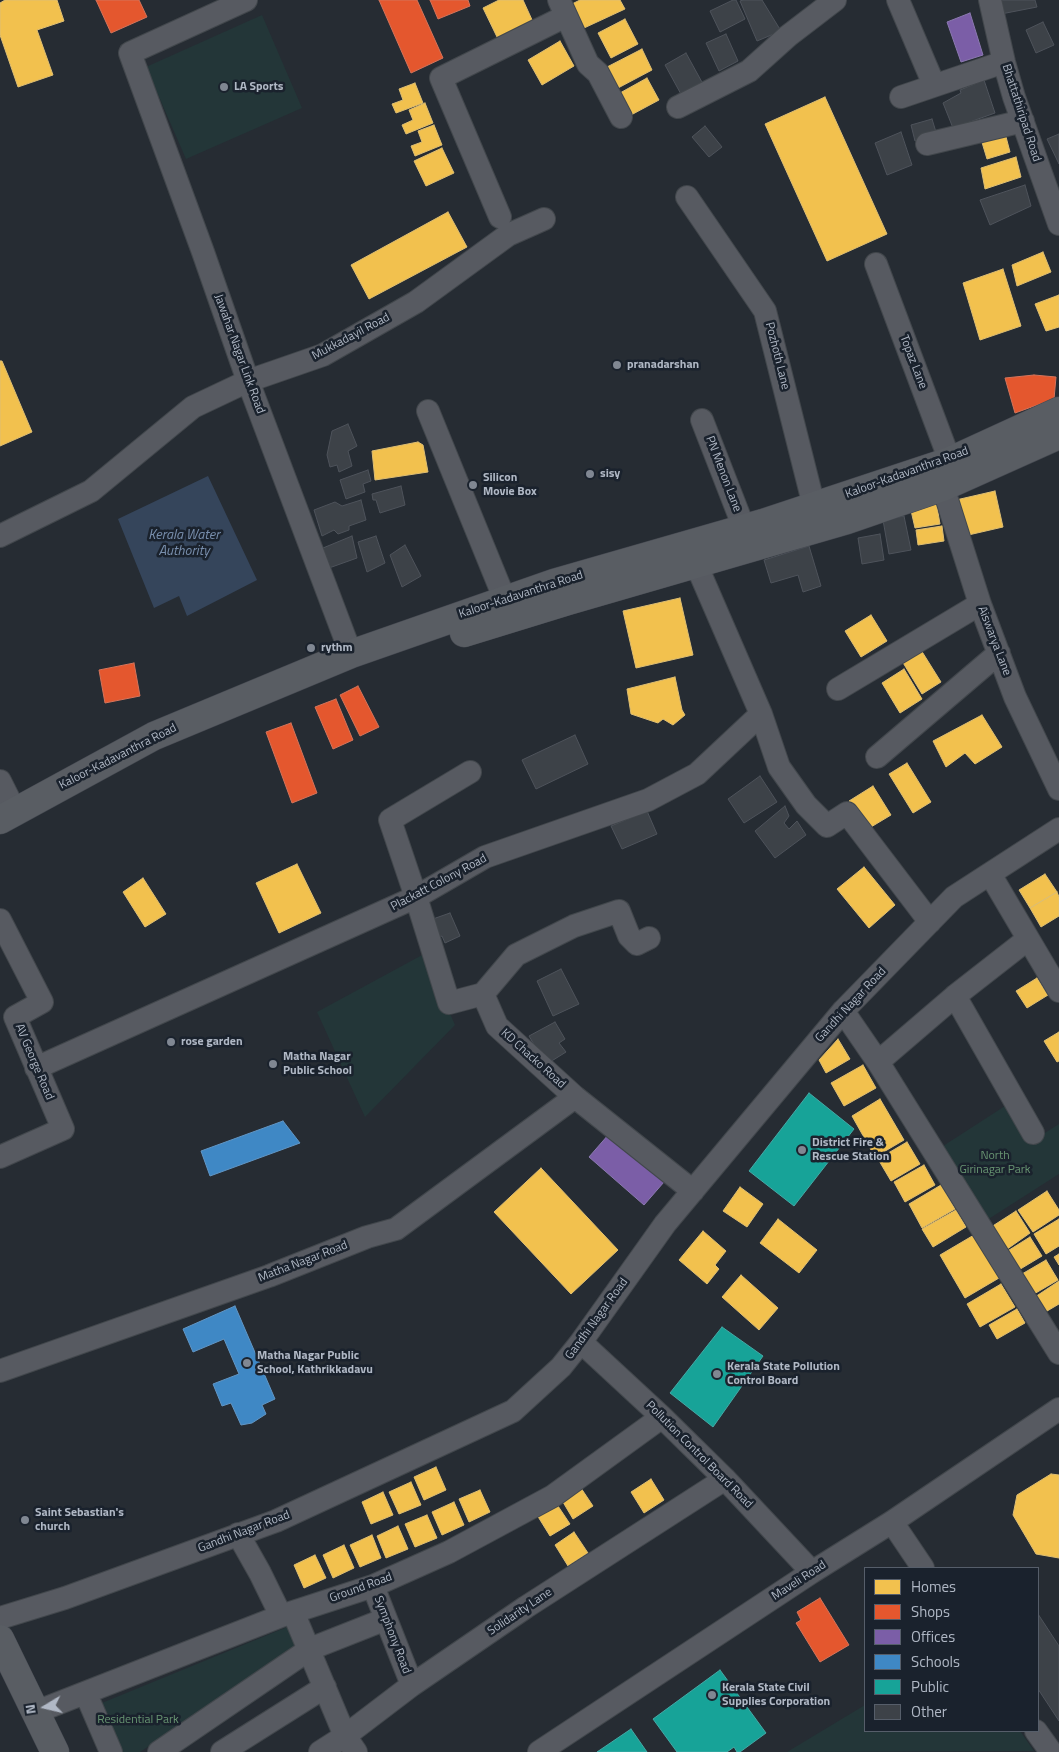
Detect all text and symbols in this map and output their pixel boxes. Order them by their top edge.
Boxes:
street label: Bhattathiripad Road [998,62,1044,164]
place label: LA Sports [234,80,283,94]
marker: LA Sports [218,81,230,93]
street label: Jawahar Nagar Link Road [211,292,267,416]
street label: Mukkadayil Road [310,310,392,364]
street label: Pozhoth Lane [762,321,792,391]
street label: Topaz Lane [896,333,930,391]
place label: pranadarshan [627,358,699,372]
marker: pranadarshan [611,359,623,371]
street label: PN Menon Lane [702,434,744,514]
street label: Kaloor-Kadavanthra Road [844,444,970,502]
place label: sisy [600,467,620,481]
marker: sisy [584,468,596,480]
place label: Silicon Movie Box [483,471,537,499]
marker: Silicon Movie Box [467,479,479,491]
water label: Kerala Water Authority [148,528,220,560]
street label: Kaloor-Kadavanthra Road [457,568,585,622]
street label: Aiswarya Lane [974,604,1014,678]
place label: rythm [321,641,353,655]
marker: rythm [305,642,317,654]
street label: Kaloor-Kadavanthra Road [57,721,179,793]
street label: Plackatt Colony Road [389,852,489,914]
street label: Gandhi Nagar Road [813,965,889,1045]
street label: AV George Road [12,1022,56,1102]
street label: KD Chacko Road [498,1026,568,1092]
place label: rose garden [181,1035,243,1049]
marker: rose garden [165,1036,177,1048]
place label: Matha Nagar Public School [283,1050,352,1078]
marker: Matha Nagar Public School [267,1058,279,1070]
place label: District Fire & Rescue Station [812,1136,889,1164]
marker: District Fire & Rescue Station [796,1144,808,1156]
park label: North Girinagar Park [959,1149,1031,1177]
street label: Matha Nagar Road [256,1238,350,1286]
street label: Gandhi Nagar Road [563,1276,631,1362]
place label: Matha Nagar Public School, Kathrikkadavu [257,1349,373,1377]
marker: Matha Nagar Public School, Kathrikkadavu [241,1357,253,1369]
place label: Kerala State Pollution Control Board [727,1360,840,1388]
marker: Kerala State Pollution Control Board [711,1368,723,1380]
street label: Pollution Control Board Road [642,1398,756,1512]
place label: Saint Sebastian's church [35,1506,124,1534]
street label: Gandhi Nagar Road [196,1508,292,1556]
marker: Saint Sebastian's church [19,1514,31,1526]
street label: Maveli Road [769,1558,829,1604]
legend [864,1567,1039,1732]
street label: Ground Road [328,1570,394,1606]
text: Homes [911,1575,956,1598]
street label: Solidarity Lane [485,1585,555,1639]
street label: Symphony Road [371,1594,413,1676]
text: Shops [911,1600,950,1623]
text: Offices [911,1625,955,1648]
text: Schools [911,1650,960,1673]
text: Public [911,1675,949,1698]
place label: Kerala State Civil Supplies Corporation [722,1681,830,1709]
north arrow [20,1682,70,1732]
marker: Kerala State Civil Supplies Corporation [706,1689,718,1701]
text: Other [911,1700,947,1723]
text: N [19,1703,41,1716]
park label: Residential Park [97,1713,179,1727]

